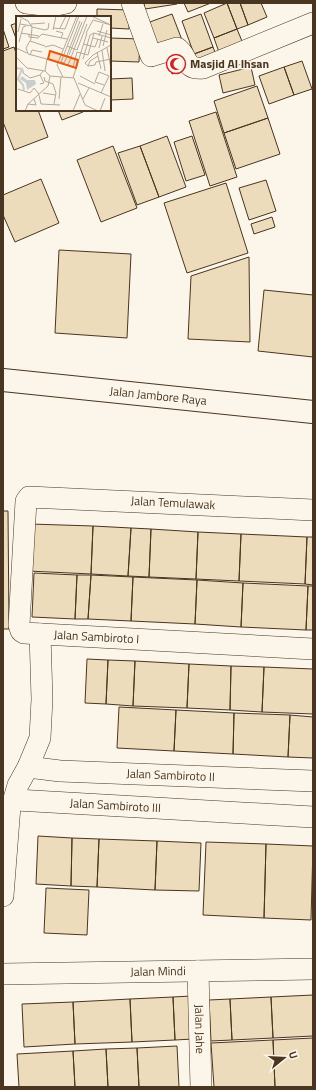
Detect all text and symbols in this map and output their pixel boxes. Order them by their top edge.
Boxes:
inset map [16,16,111,111]
mosque icon: Masjid Al Ihsan [165,53,187,75]
place label: Masjid Al Ihsan [190,54,269,73]
street label: Jalan Jambore Raya [109,381,208,410]
street label: Jalan Temulawak [130,491,216,514]
street label: Jalan Sambiroto I [53,625,140,648]
street label: Jalan Sambiroto II [126,764,215,786]
street label: Jalan Sambiroto III [69,793,161,817]
street label: Jalan Mindi [130,961,186,981]
street label: Jalan Jahe [190,1004,210,1054]
north arrow [264,1038,304,1078]
text: U [285,1049,302,1061]

